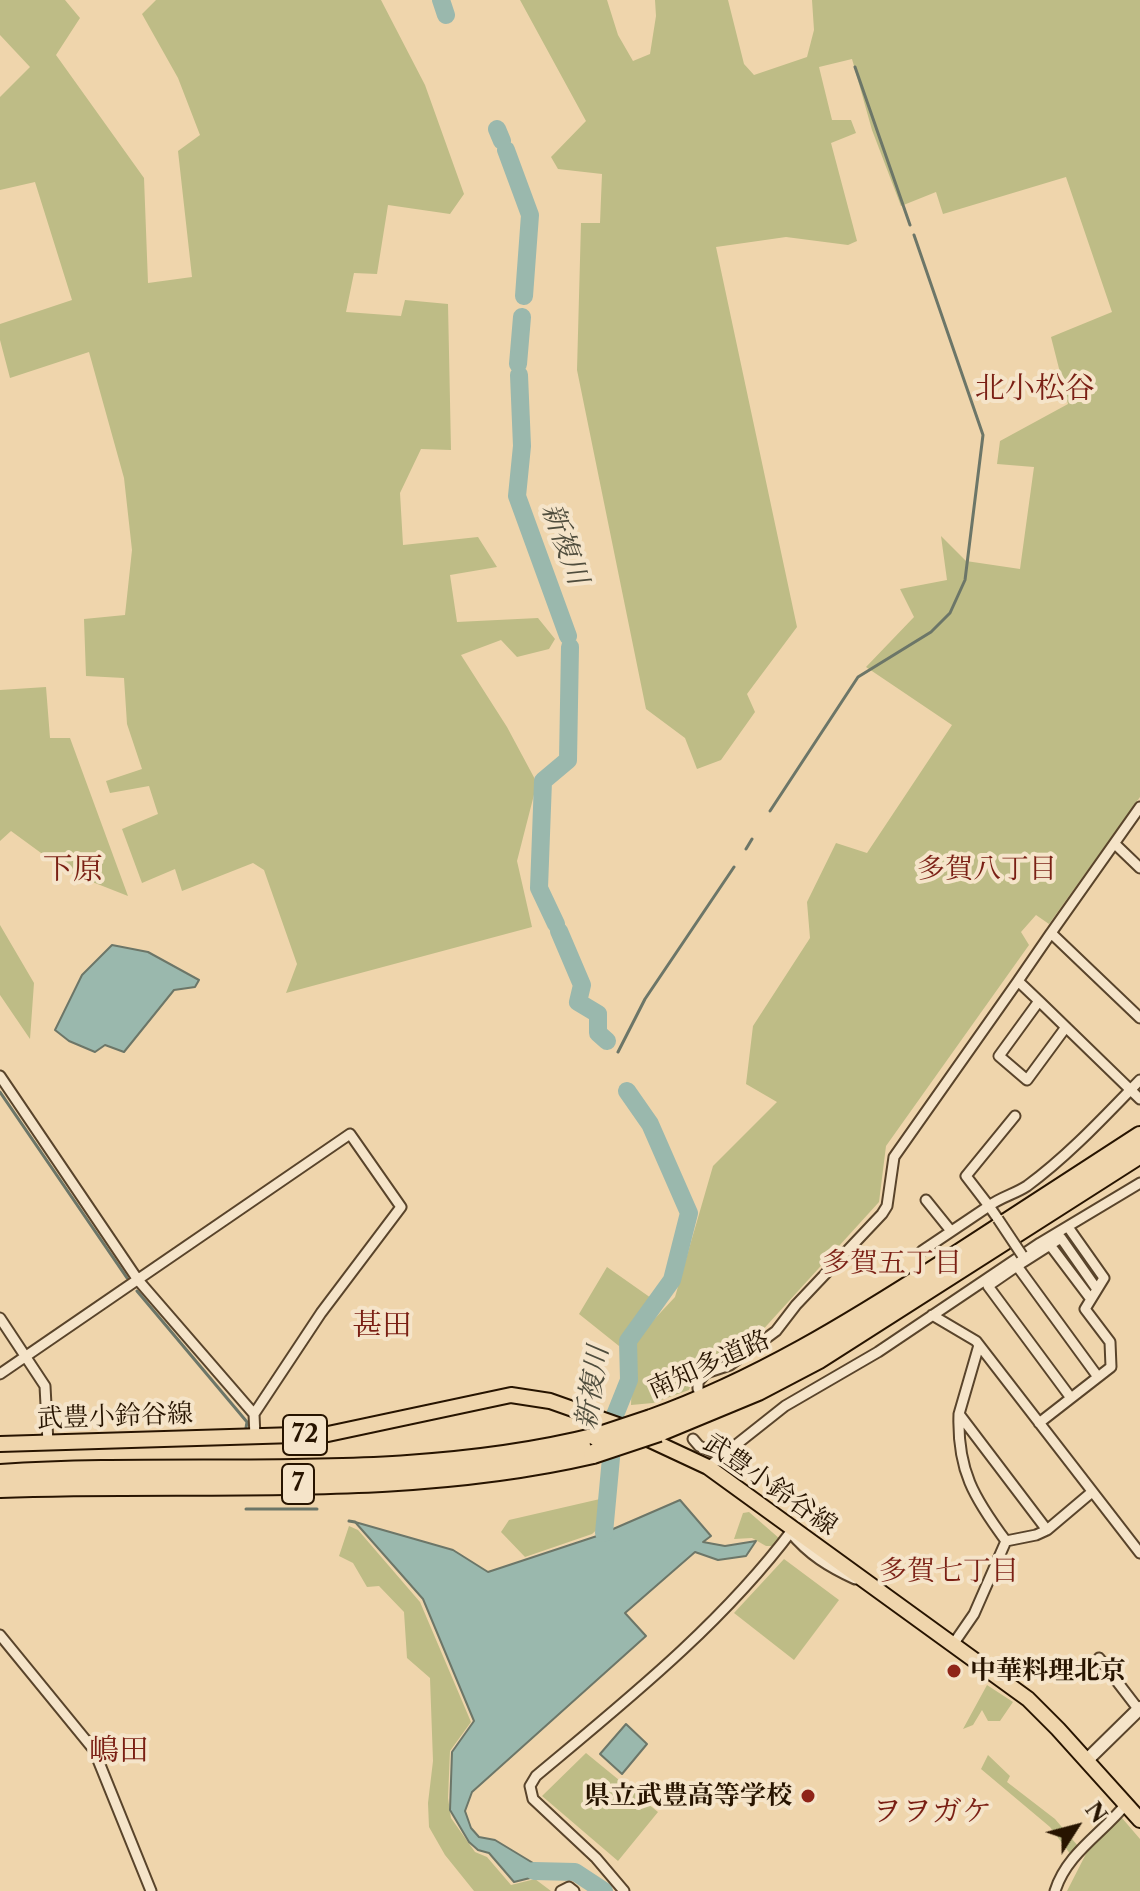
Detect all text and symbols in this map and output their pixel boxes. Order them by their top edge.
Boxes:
district label: 北小松谷 [975,371,1095,407]
water label: 新複川 [534,499,594,589]
district label: 下原 [43,852,103,888]
district label: 多賀八丁目 [917,853,1057,887]
district label: 多賀五丁目 [822,1247,962,1281]
district label: 甚田 [352,1308,412,1344]
street label: 南知多道路 [643,1324,775,1406]
water label: 新複川 [570,1344,616,1432]
street label: 武豊小鈴谷線 [37,1399,193,1435]
road number: 72 [283,1415,327,1455]
street label: 武豊小鈴谷線 [697,1427,843,1543]
road number: 7 [282,1464,314,1504]
district label: 多賀七丁目 [879,1555,1019,1589]
place label: 中華料理北京 [970,1655,1126,1687]
marker: 中華料理北京 [945,1662,963,1680]
district label: 嶋田 [89,1733,149,1769]
place label: 県立武豊高等学校 [584,1780,792,1812]
marker: 県立武豊高等学校 [799,1787,817,1805]
north arrow [1036,1787,1116,1867]
district label: ヲヲガケ [872,1794,992,1830]
text: N [1079,1797,1112,1828]

